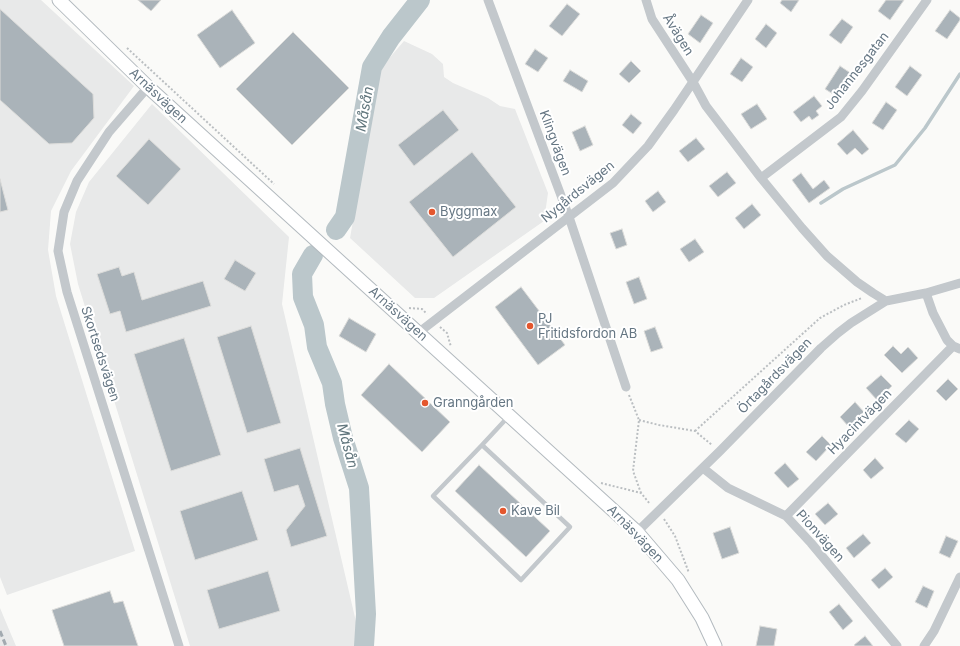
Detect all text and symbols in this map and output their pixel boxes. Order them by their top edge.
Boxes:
street label: Åvägen [659,11,697,59]
street label: Johannesgatan [822,29,892,113]
street label: Arnäsvägen [126,65,190,127]
water label: Måsån [353,85,377,133]
street label: Klingvägen [536,108,574,178]
street label: Nygårdsvägen [538,158,618,226]
place label: Byggmax [440,204,497,220]
marker: Byggmax [427,207,437,217]
street label: Arnäsvägen [365,284,431,344]
street label: Skortsedsvägen [77,304,123,404]
place label: PJ Fritidsfordon AB [538,311,637,342]
marker: PJ Fritidsfordon AB [525,321,535,331]
street label: Örtagårdsvägen [735,335,815,417]
street label: Hyacintvägen [825,386,895,458]
place label: Granngården [433,395,513,411]
marker: Granngården [420,398,430,408]
water label: Måsån [333,422,361,470]
street label: Arnäsvägen [604,502,666,566]
place label: Kave Bil [511,503,560,519]
marker: Kave Bil [498,506,508,516]
street label: Pionvägen [793,507,847,565]

